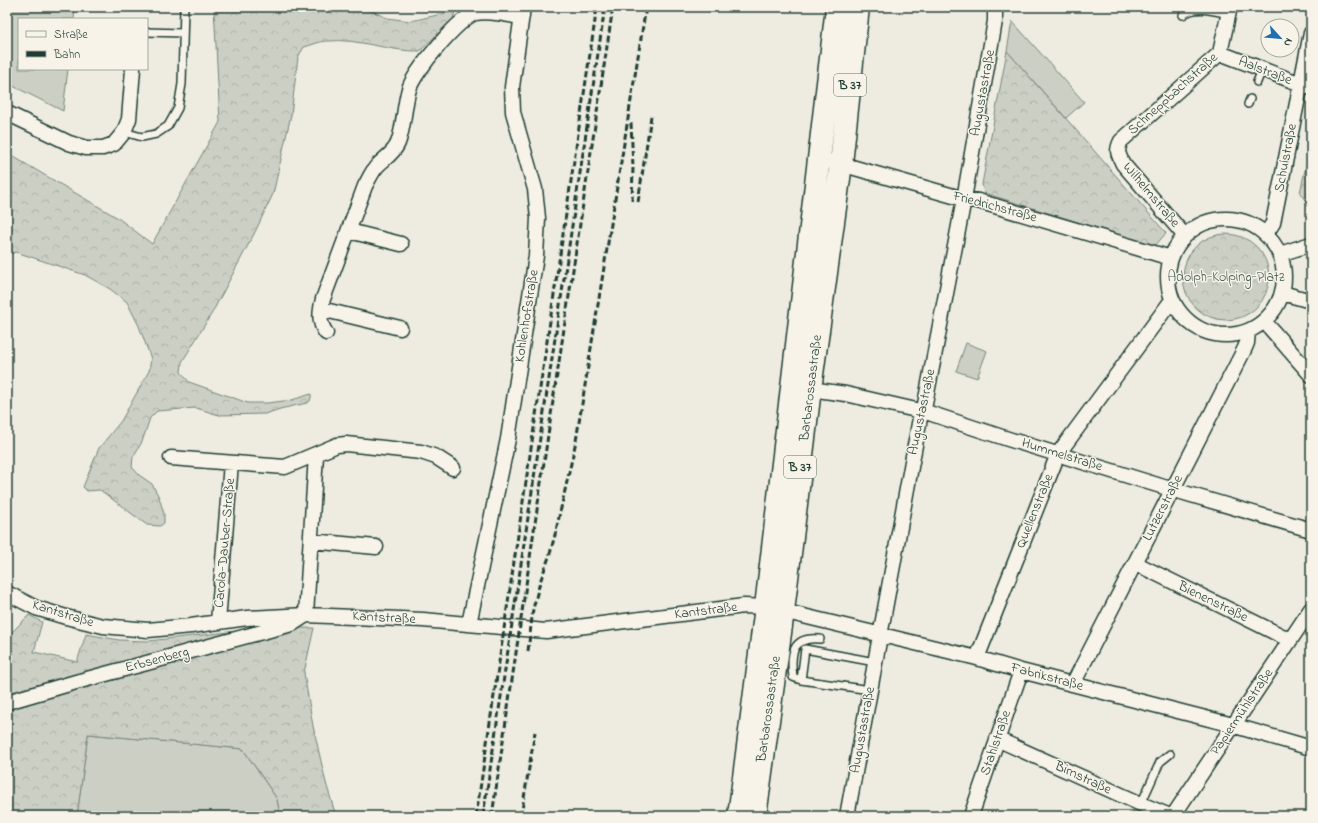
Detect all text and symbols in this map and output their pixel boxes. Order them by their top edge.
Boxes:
legend [18,18,148,70]
north arrow [1260,18,1300,58]
text: Straße [54,26,88,44]
text: N [1279,35,1297,49]
text: Bahn [53,46,80,64]
street label: Augustastraße [965,47,1002,138]
street label: Schneppbachstraße [1123,47,1223,140]
street label: Aalstraße [1235,51,1296,91]
road number: B 37 [834,74,866,96]
street label: Schulstraße [1269,121,1303,194]
street label: Wilhelmstraße [1117,158,1185,233]
street label: Friedrichstraße [950,185,1040,228]
street label: Kohlenhofstraße [509,267,545,364]
park label: Adolph-Kolping-Platz [1167,267,1285,289]
street label: Barbarossastraße [794,333,828,443]
street label: Augustastraße [903,366,943,457]
street label: Hummelstraße [1019,433,1106,478]
road number: B 37 [784,456,816,478]
street label: Quellenstraße [1011,470,1060,551]
street label: Lutzerstraße [1137,471,1189,545]
street label: Carola-Dauber-Straße [209,477,241,609]
street label: Bienenstraße [1174,576,1252,628]
street label: Kantstraße [30,595,97,634]
street label: Kantstraße [673,597,739,625]
street label: Kantstraße [352,606,417,630]
street label: Erbsenberg [123,641,191,679]
street label: Barbarossastraße [751,654,787,764]
street label: Fabrikstraße [1007,657,1086,697]
street label: Papiermühlstraße [1205,664,1279,760]
street label: Augustastraße [845,684,882,775]
street label: Stahlstraße [975,707,1017,778]
street label: Birnstraße [1050,755,1116,801]

